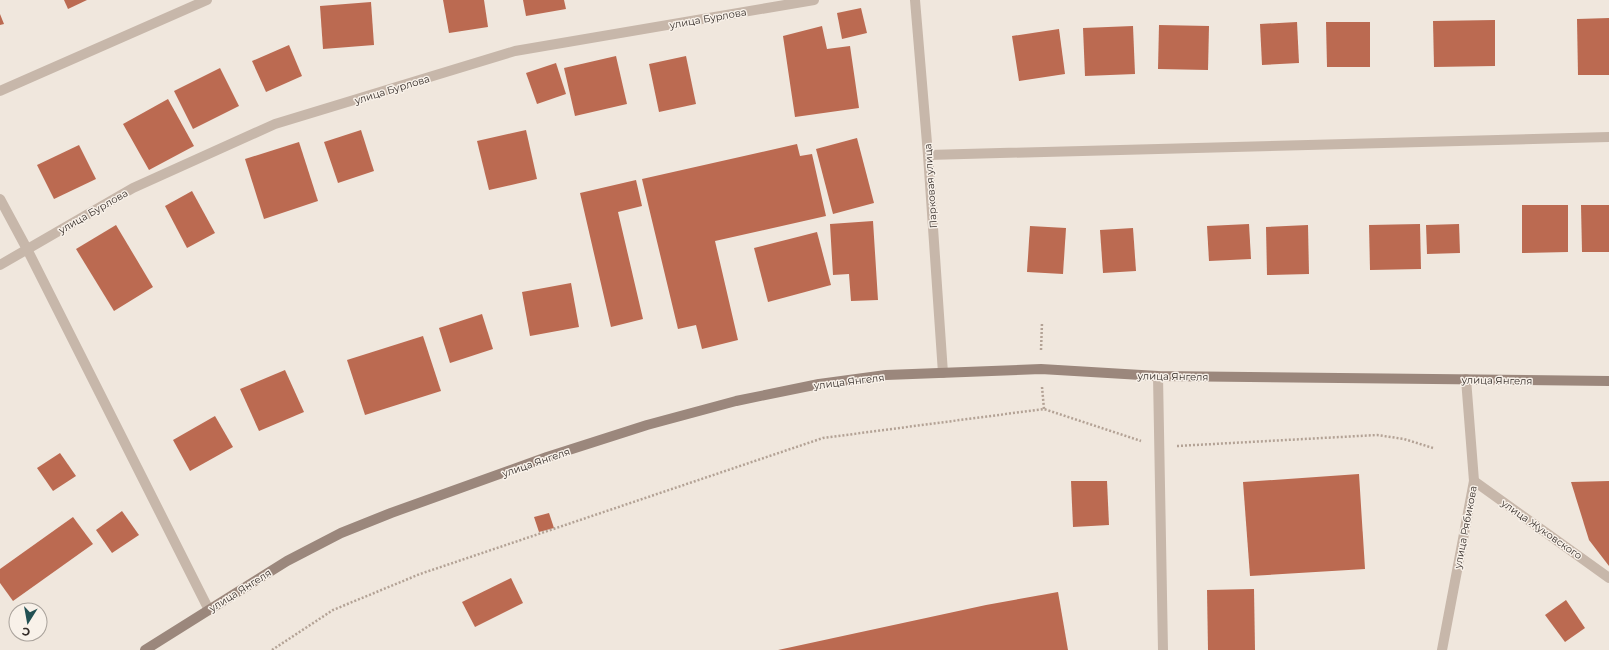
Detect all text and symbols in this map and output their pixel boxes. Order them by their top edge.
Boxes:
street label: улица Бурлова [668,5,748,32]
street label: улица Бурлова [352,72,431,107]
street label: Парковая улица [921,143,940,229]
street label: улица Бурлова [55,186,130,237]
street label: улица Янгеля [1136,369,1209,384]
street label: улица Янгеля [812,371,885,392]
street label: улица Янгеля [1460,373,1533,388]
street label: улица Янгеля [500,445,572,480]
street label: улица Рябикова [1451,485,1480,571]
street label: улица Жуковского [1498,496,1585,562]
street label: улица Янгеля [206,566,274,615]
north arrow [8,602,48,642]
text: С [21,624,31,639]

